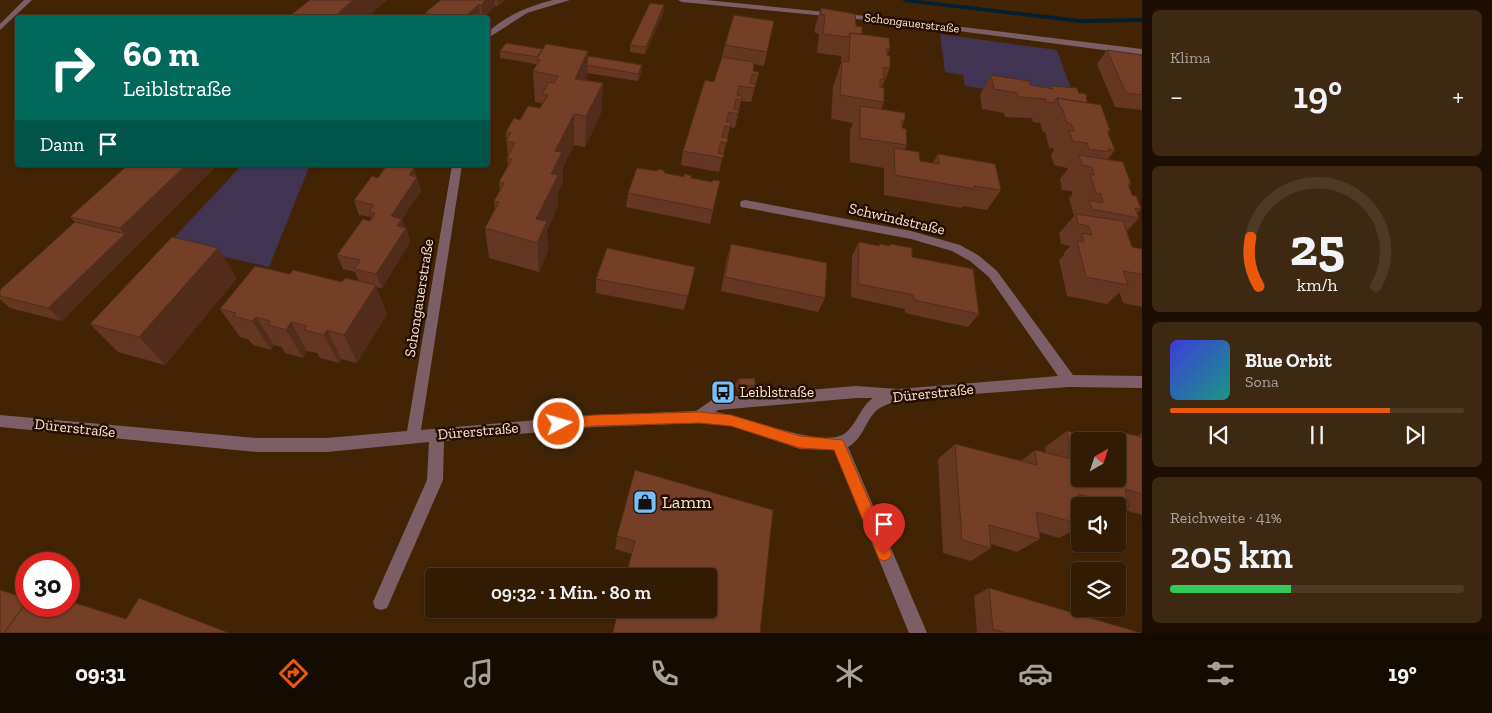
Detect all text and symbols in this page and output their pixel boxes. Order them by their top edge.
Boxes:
street label: Schongauerstraße [864,10,961,36]
text: 60 m [123,33,199,75]
icon: right [40,35,105,100]
text: Klima [1170,48,1211,67]
text: 19° [1293,72,1342,118]
text: Leiblstraße [123,75,231,102]
text: − [1170,80,1183,113]
text: + [1452,80,1464,113]
icon: arrive [94,130,122,158]
text: Dann [40,133,84,156]
street label: Schwindstraße [847,199,947,239]
text: 25 [1289,216,1345,278]
street label: Schongauerstraße [401,238,437,358]
text: km/h [1297,274,1337,296]
text: Blue Orbit [1245,349,1332,372]
text: Sona [1245,372,1279,391]
bus stop icon: Leiblstraße [710,379,736,405]
street label: Dürerstraße [892,380,974,406]
place label: Leiblstraße [740,383,814,401]
position arrow [532,397,584,449]
street label: Dürerstraße [34,415,116,441]
street label: Dürerstraße [437,418,519,444]
icon: previous [1205,421,1233,449]
icon: pause [1303,421,1331,449]
icon: next [1401,421,1429,449]
north arrow [1071,432,1126,488]
map controls [1071,432,1126,617]
shop icon: Lamm [632,489,658,515]
place label: Lamm [662,491,712,513]
button: sound [1071,497,1126,552]
pin [863,503,905,554]
text: Reichweite · 41% [1170,508,1282,527]
icon: arrive [870,510,898,538]
text: 205 km [1170,532,1293,578]
speed limit sign: 30 [15,552,80,617]
button: layers [1071,562,1126,617]
text: 09:32 · 1 Min. · 80 m [491,581,651,604]
icon: directions [276,656,311,691]
icon: music [461,656,496,691]
icon: phone [647,656,682,691]
icon: climate [832,656,867,691]
icon: car [1018,656,1053,691]
icon: filters [1203,656,1238,691]
text: 09:31 [75,660,126,687]
text: 19° [1388,660,1417,687]

